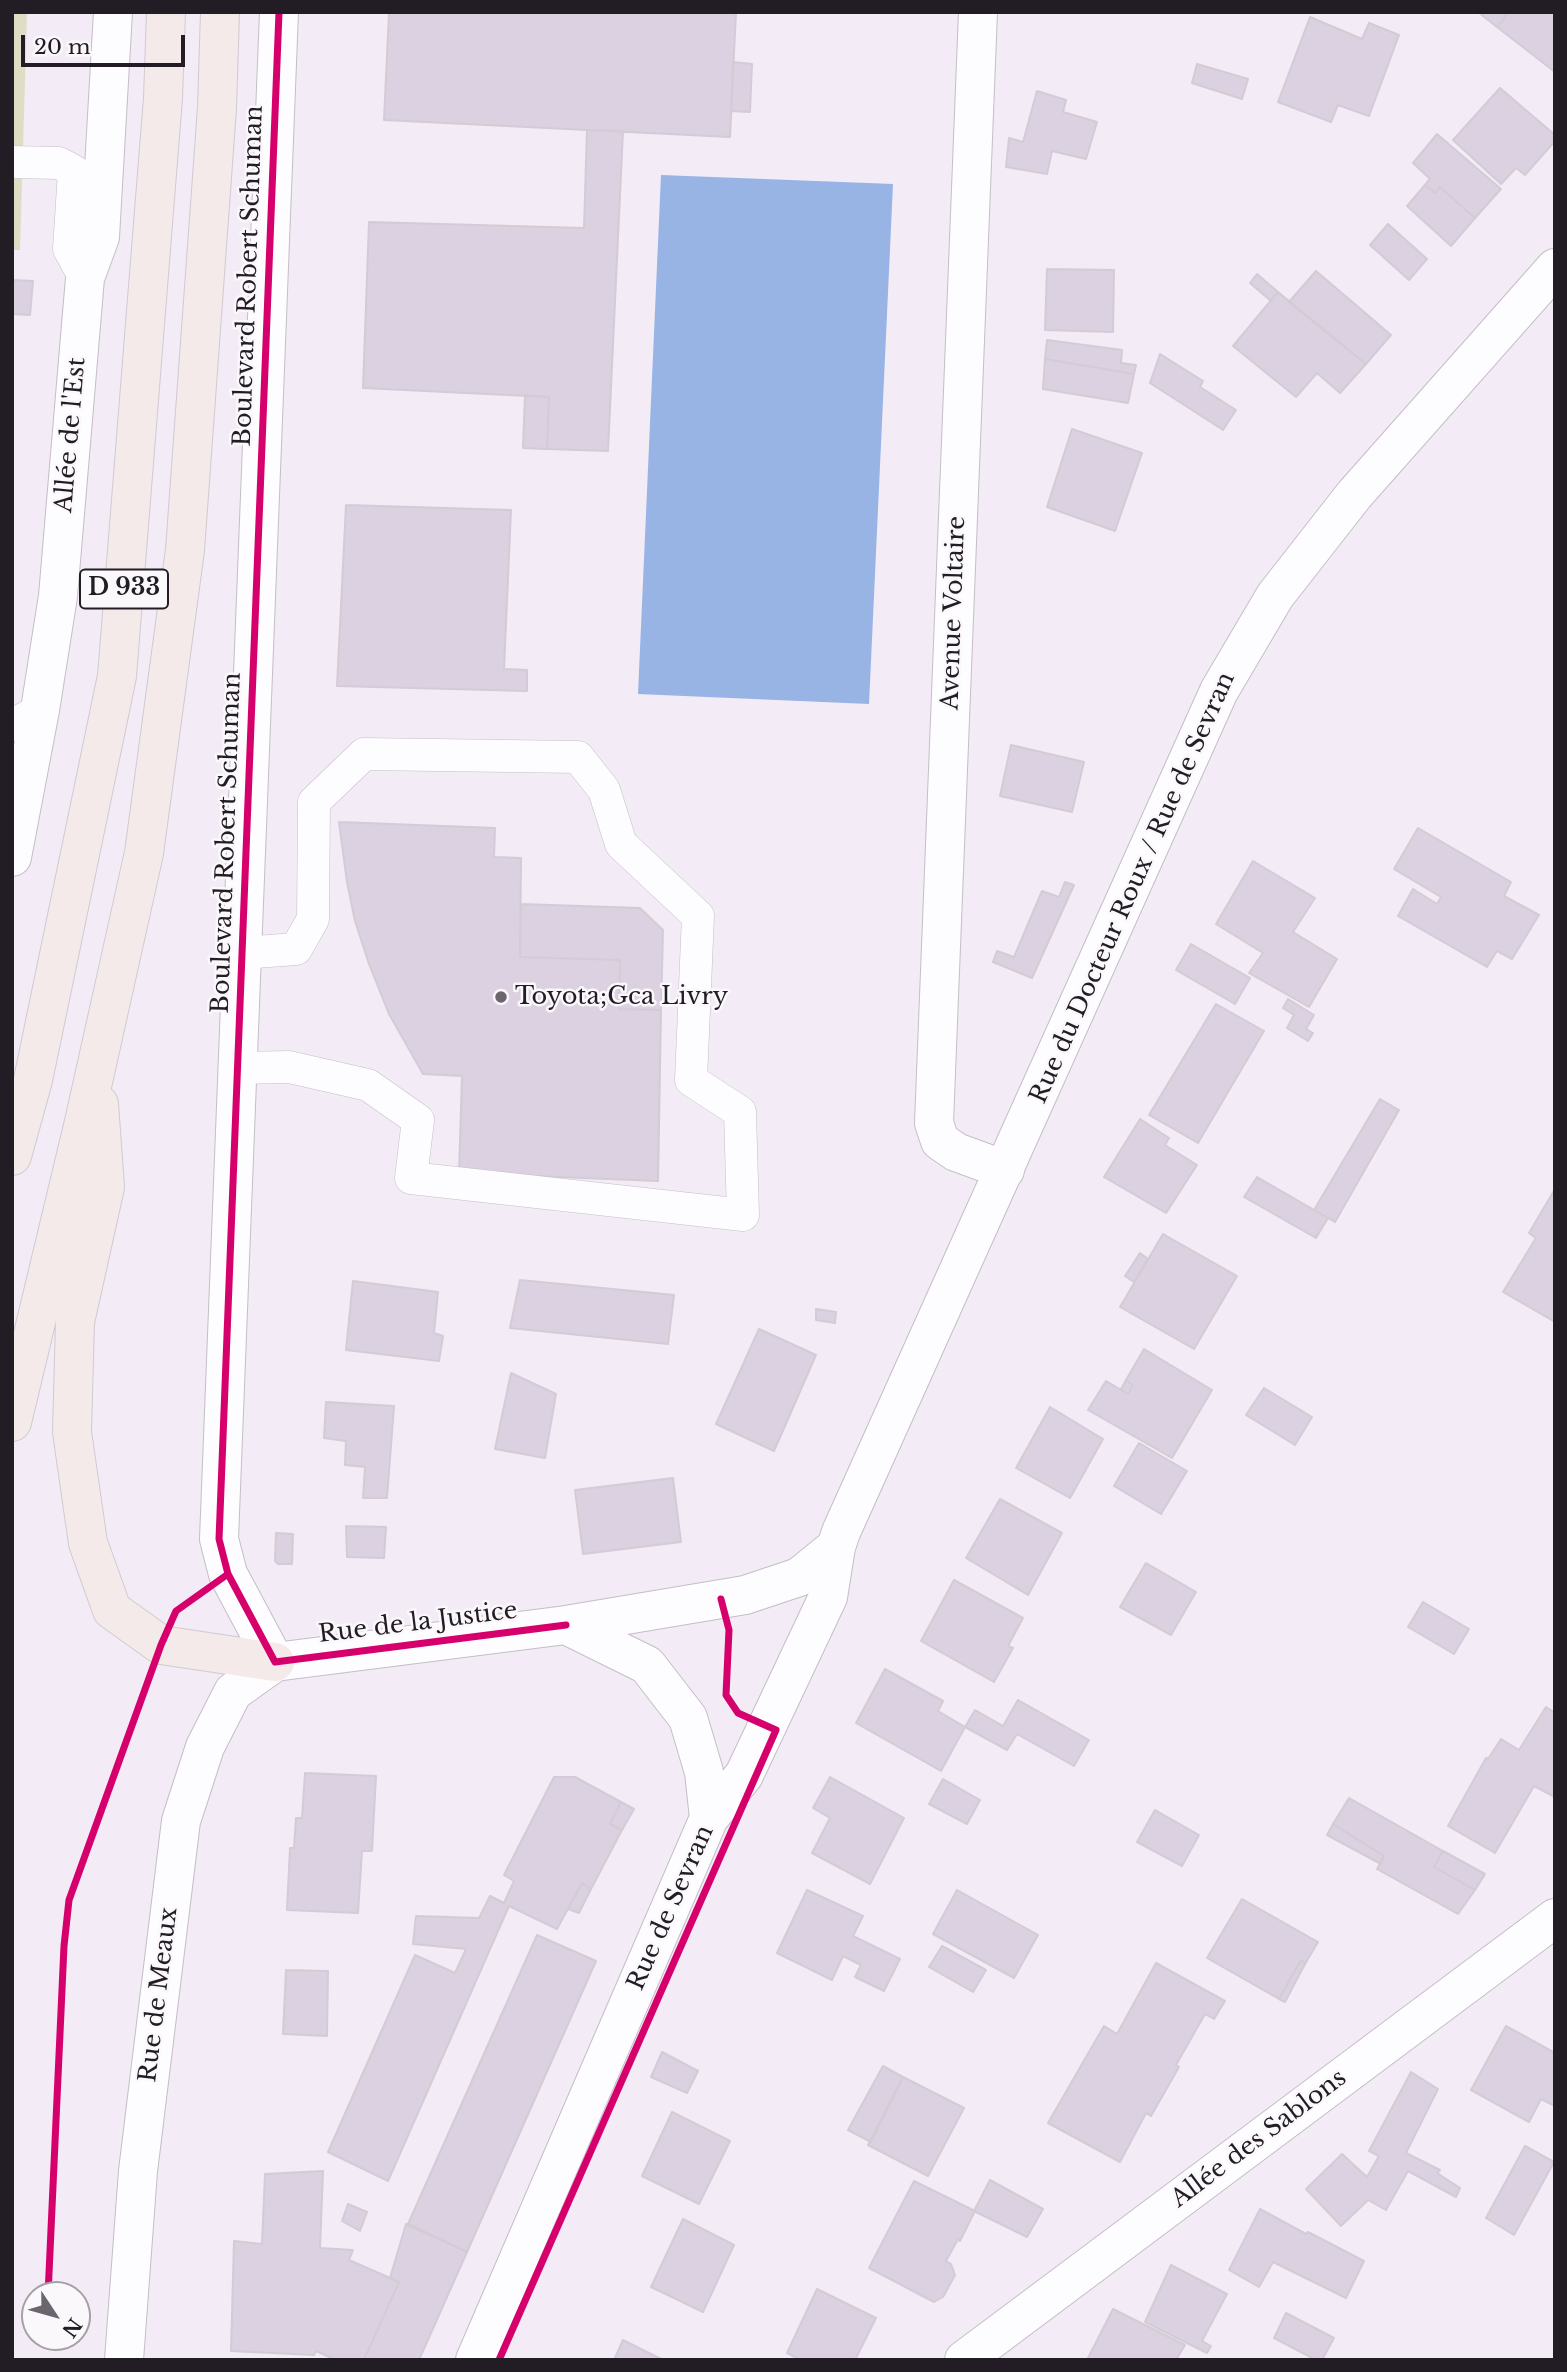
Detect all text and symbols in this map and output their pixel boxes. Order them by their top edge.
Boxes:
scale bar [24,21,189,65]
text: 20 m [34,34,91,60]
street label: Boulevard Robert Schuman [229,105,269,447]
street label: Allée de l'Est [50,356,92,514]
street label: Avenue Voltaire [936,516,972,710]
road number: D 933 [80,569,168,608]
street label: Rue du Docteur Roux / Rue de Sevran [1024,668,1242,1108]
street label: Boulevard Robert Schuman [207,672,247,1014]
place label: Toyota;Gca Livry [515,983,728,1011]
marker: Toyota;Gca Livry [493,989,509,1005]
street label: Rue de la Justice [317,1597,519,1649]
street label: Rue de Sevran [622,1821,720,1995]
street label: Rue de Meaux [134,1906,184,2084]
street label: Allée des Sablons [1166,2064,1352,2214]
north arrow [21,2281,91,2351]
text: N [57,2313,86,2341]

